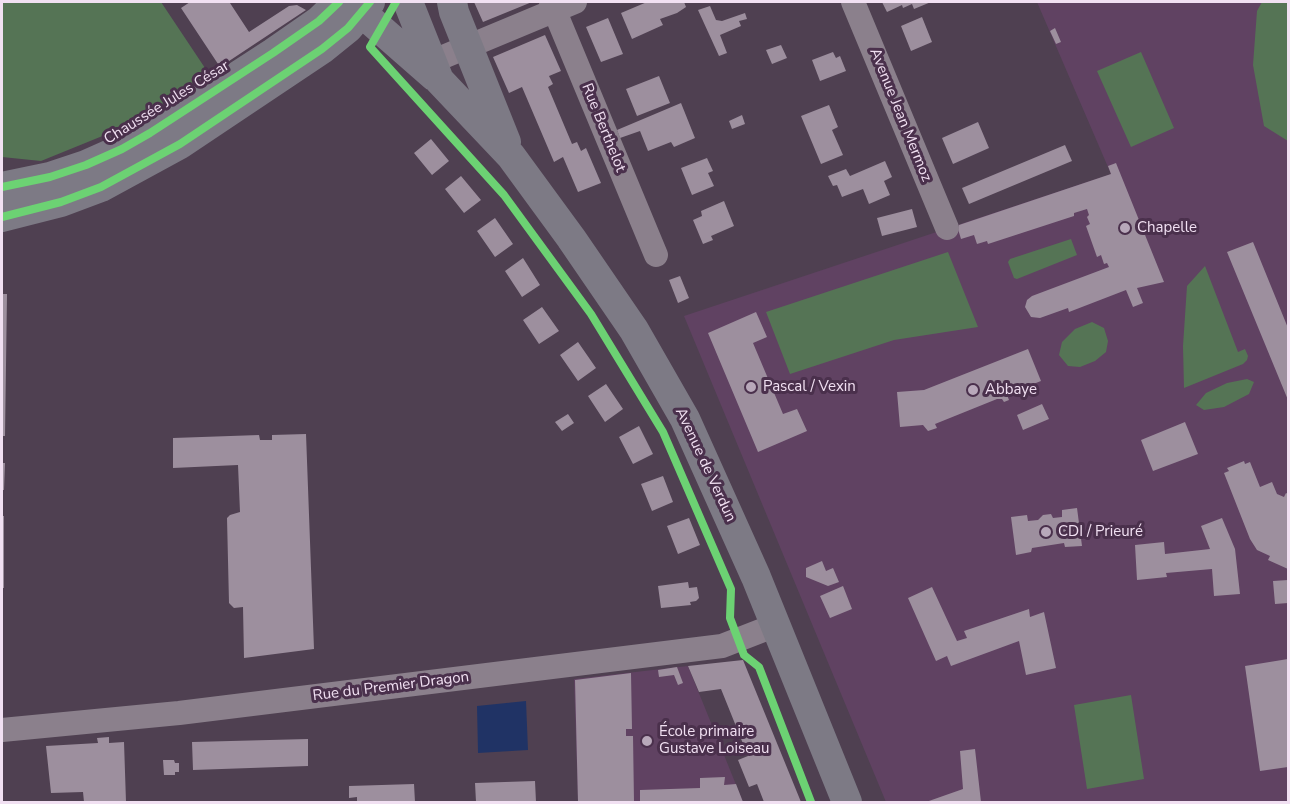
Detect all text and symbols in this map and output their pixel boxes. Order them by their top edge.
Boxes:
street label: Avenue Jean Mermoz [865,46,935,184]
street label: Chaussée Jules César [101,57,233,149]
street label: Rue Berthelot [577,81,629,175]
place label: Chapelle [1137,219,1197,237]
marker: Chapelle [1118,221,1132,235]
place label: Pascal / Vexin [763,378,856,396]
marker: Pascal / Vexin [744,380,758,394]
place label: Abbaye [985,381,1037,399]
marker: Abbaye [966,383,980,397]
street label: Avenue de Verdun [671,405,739,525]
place label: CDI / Prieuré [1058,523,1143,541]
marker: CDI / Prieuré [1039,525,1053,539]
street label: Rue du Premier Dragon [312,668,470,706]
place label: École primaire Gustave Loiseau [659,723,769,758]
marker: École primaire Gustave Loiseau [640,734,654,748]

